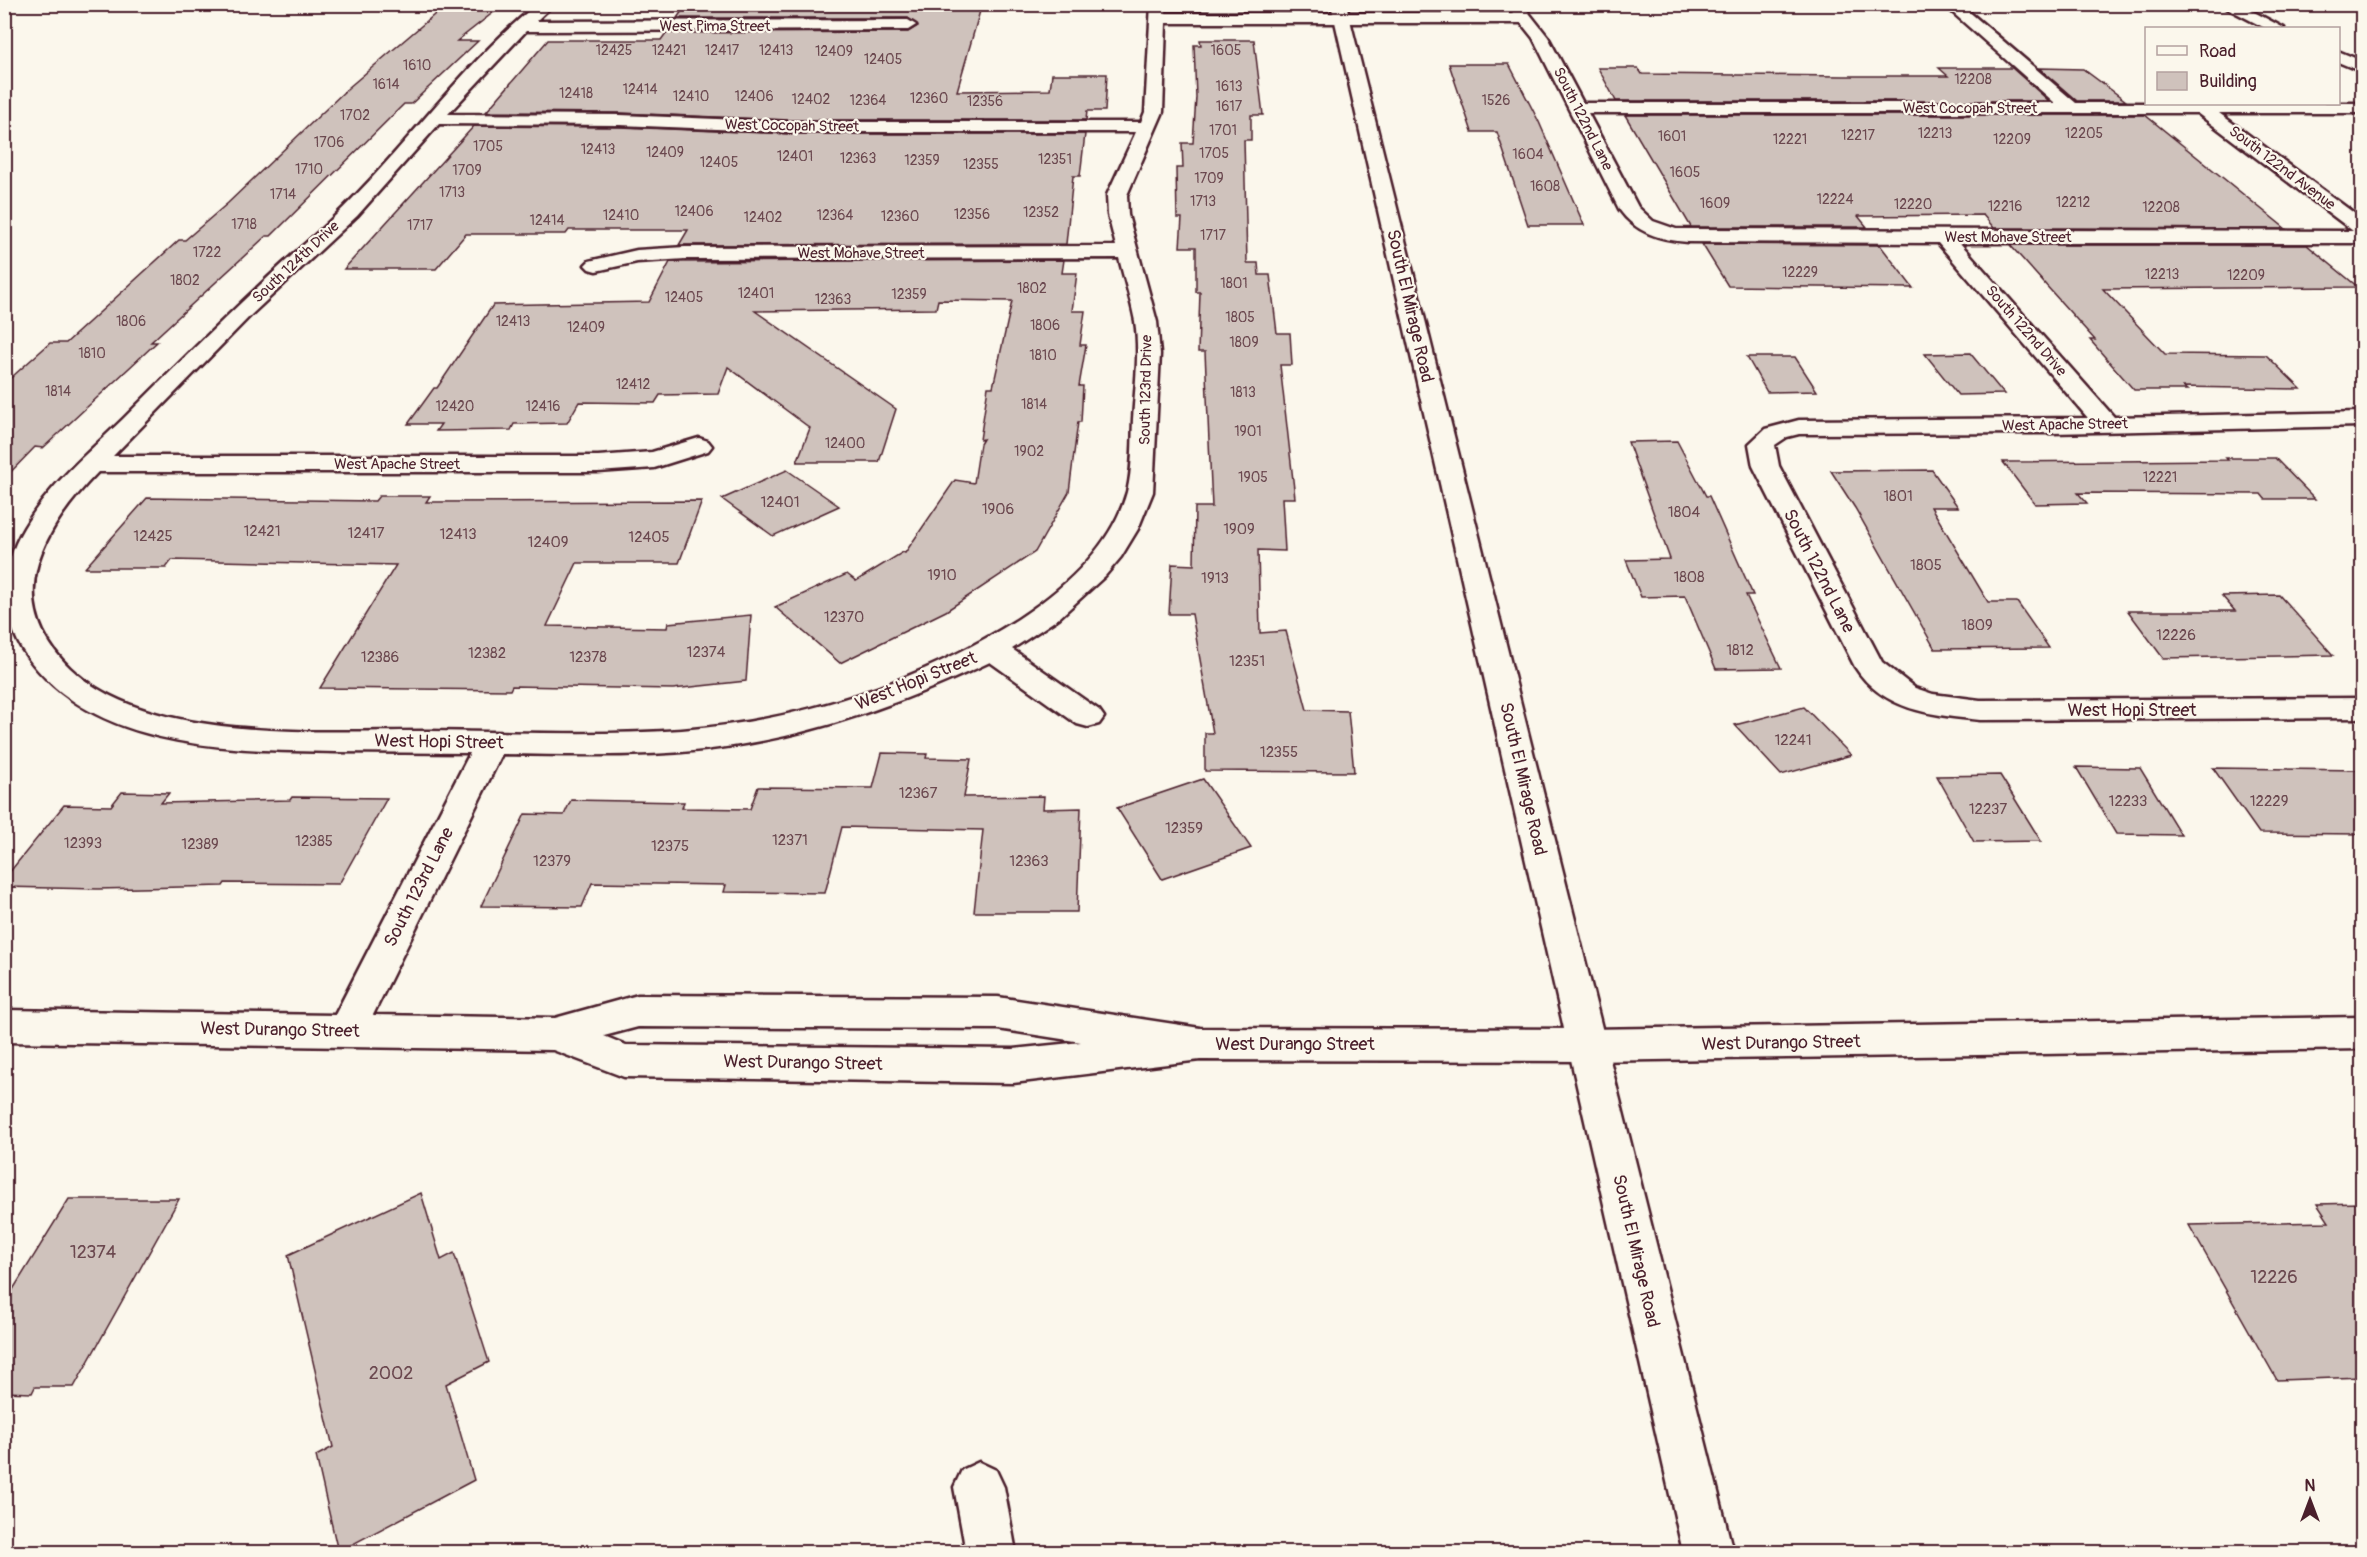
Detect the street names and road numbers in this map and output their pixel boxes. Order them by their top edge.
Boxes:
street label: West Pima Street [659,17,771,36]
street label: South 122nd Lane [1549,64,1617,174]
street label: West Cocopah Street [1903,99,2038,118]
street label: West Cocopah Street [725,115,860,137]
street label: South 122nd Avenue [2225,122,2340,215]
street label: South 124th Drive [249,216,344,307]
street label: South El Mirage Road [1381,227,1439,385]
street label: West Mohave Street [1944,228,2073,247]
street label: West Mohave Street [797,244,926,263]
street label: South 122nd Drive [1981,282,2071,381]
street label: South 123rd Drive [1136,334,1156,445]
street label: West Apache Street [2002,414,2129,436]
street label: West Apache Street [334,455,461,474]
street label: South 122nd Lane [1778,505,1860,637]
street label: West Hopi Street [852,646,981,716]
street label: West Hopi Street [2067,699,2197,722]
street label: South El Mirage Road [1494,700,1552,858]
street label: West Hopi Street [374,729,504,755]
street label: South 123rd Lane [379,823,459,951]
street label: West Durango Street [200,1017,361,1043]
street label: West Durango Street [1701,1030,1862,1056]
street label: West Durango Street [1215,1033,1375,1056]
street label: West Durango Street [723,1050,884,1076]
street label: South El Mirage Road [1607,1172,1665,1330]

